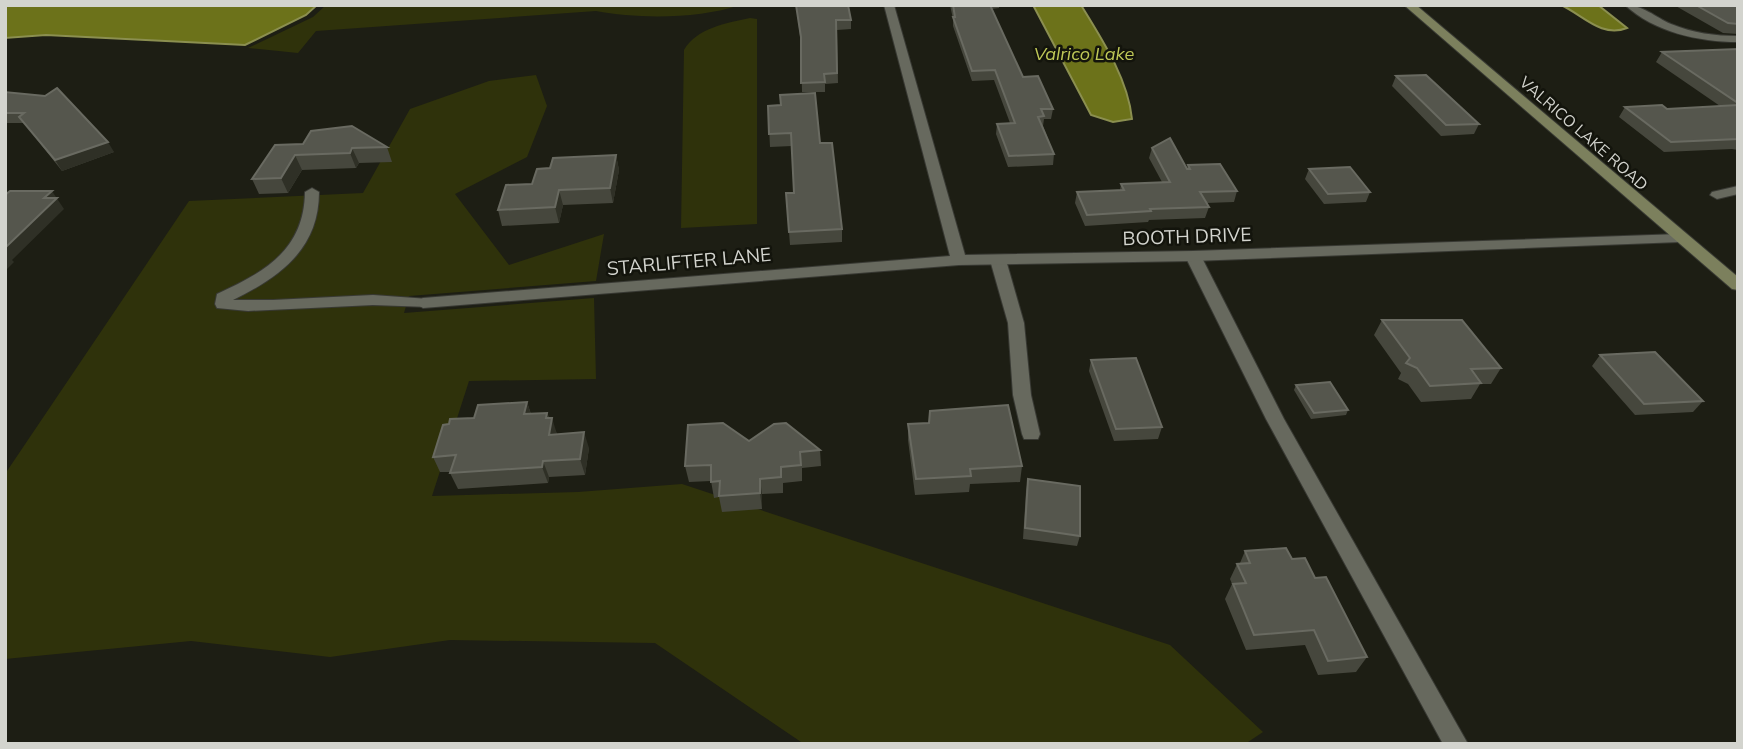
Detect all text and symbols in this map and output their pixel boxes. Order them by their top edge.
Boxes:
water label: Valrico Lake [1034,42,1134,65]
street label: VALRICO LAKE ROAD [1516,72,1652,194]
street label: BOOTH DRIVE [1122,222,1252,250]
street label: STARLIFTER LANE [606,242,772,280]

